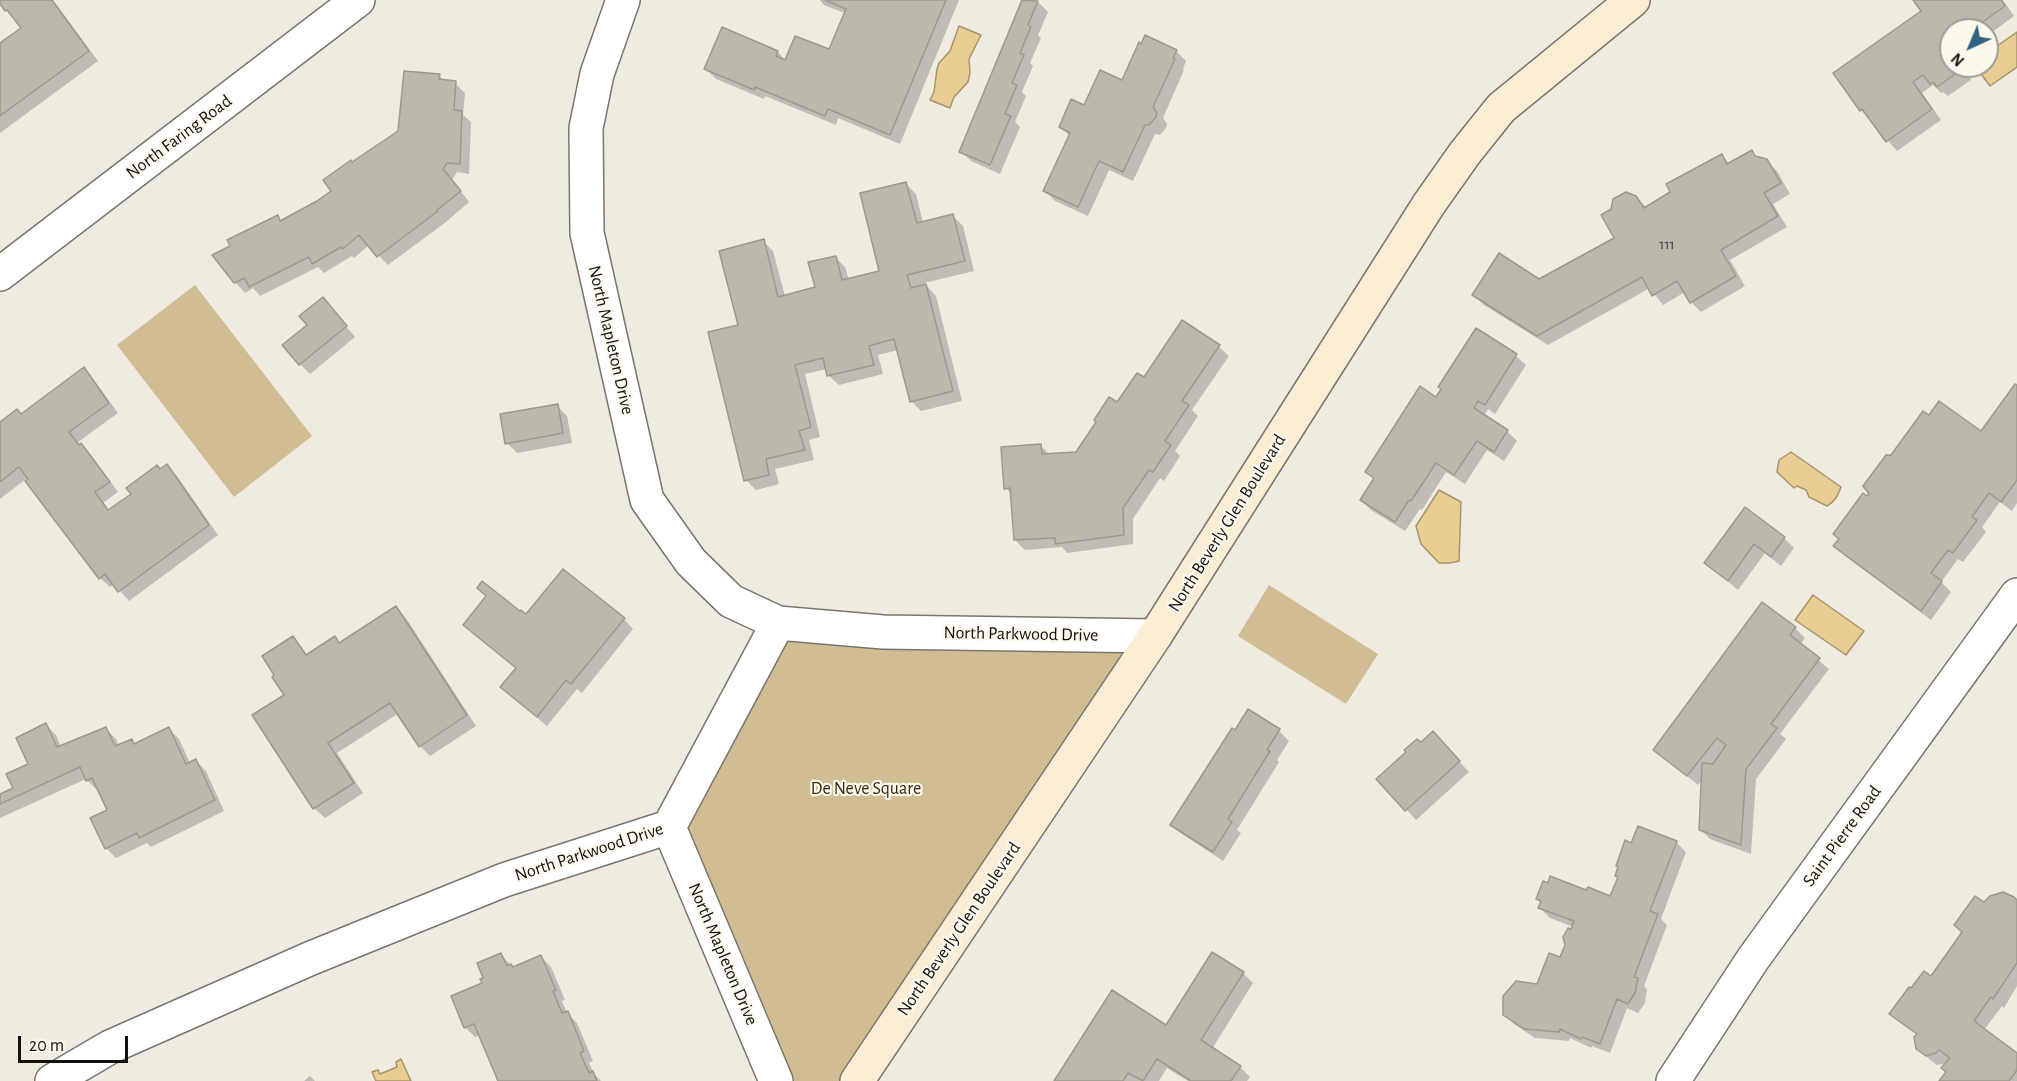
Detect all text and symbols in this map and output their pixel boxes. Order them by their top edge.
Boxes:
north arrow [1939,18,1999,78]
text: N [1948,50,1967,69]
street label: North Faring Road [122,90,236,184]
house number: 111 [1659,235,1675,253]
street label: North Mapleton Drive [583,263,639,417]
street label: North Beverly Glen Boulevard [1163,430,1291,616]
street label: North Parkwood Drive [943,622,1099,646]
park label: De Neve Square [811,778,921,800]
street label: Saint Pierre Road [1798,781,1886,891]
street label: North Parkwood Drive [512,818,666,886]
street label: North Beverly Glen Boulevard [893,838,1025,1020]
street label: North Mapleton Drive [683,880,763,1028]
scale bar [21,1024,130,1062]
text: 20 m [29,1037,64,1055]

